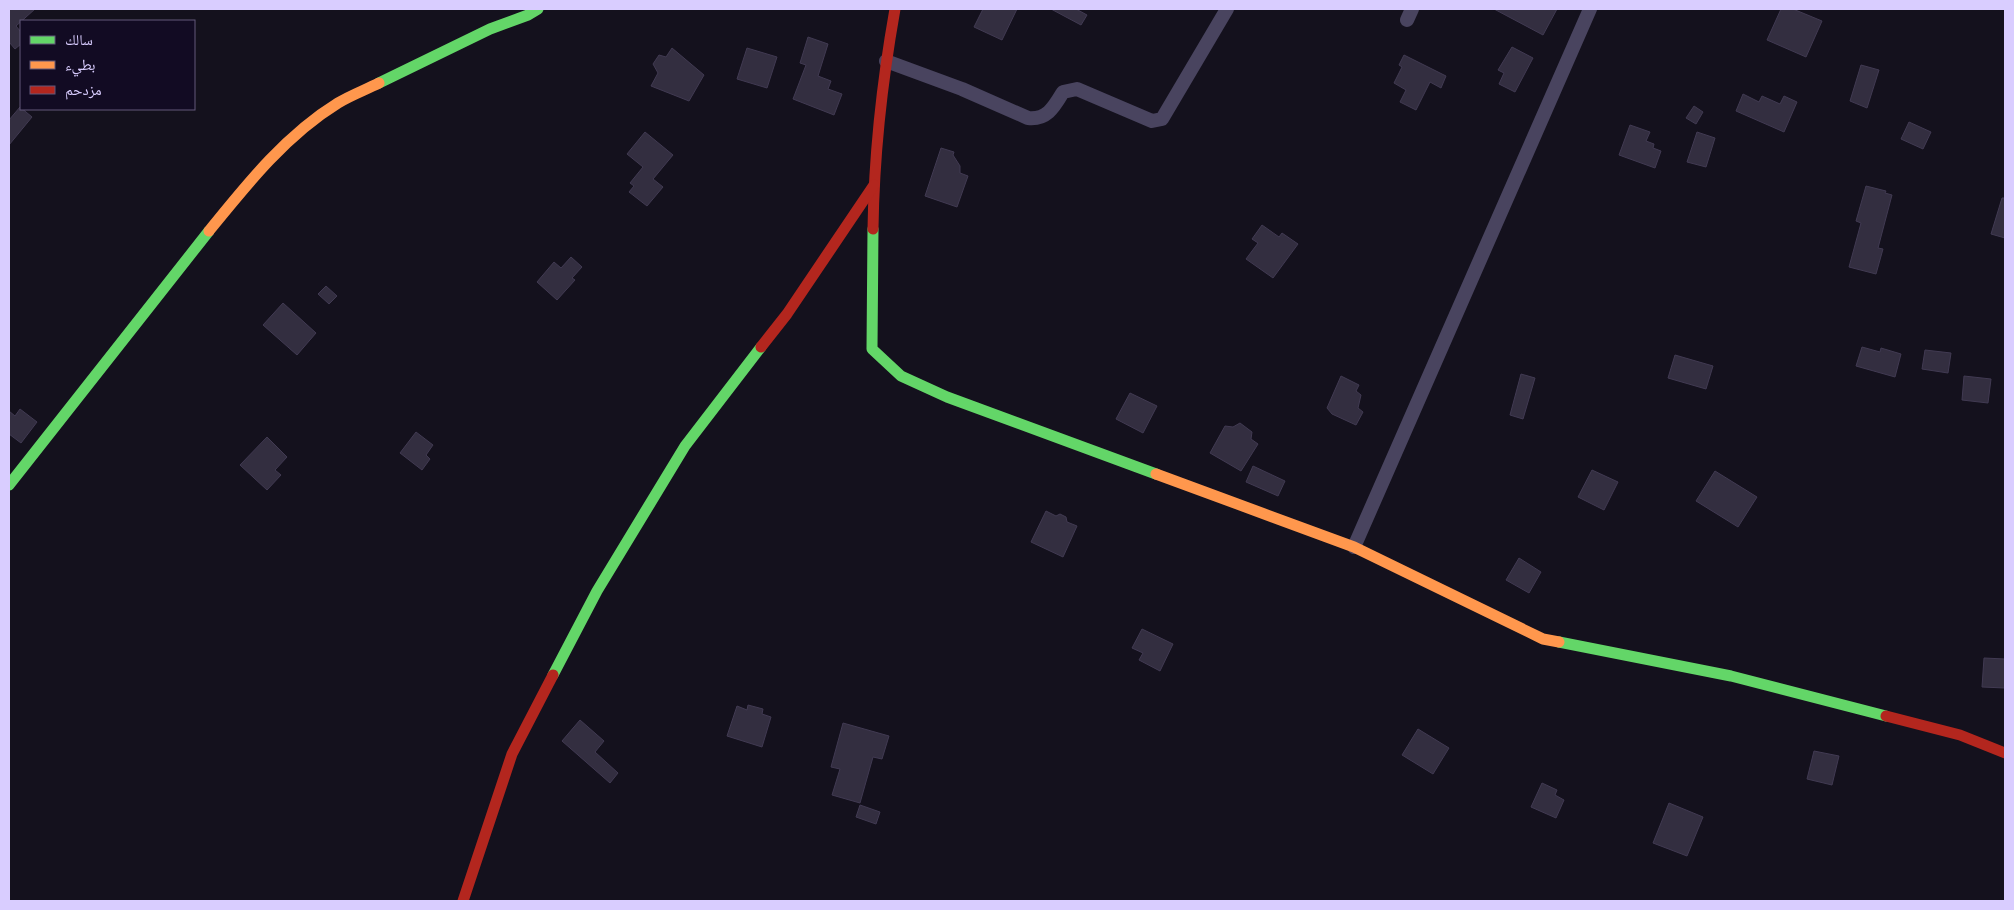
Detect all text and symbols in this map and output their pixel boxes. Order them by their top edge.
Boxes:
legend [20,20,195,110]
text: سالك [65,30,93,48]
text: بطيء [65,55,95,77]
text: مزدحم [65,80,102,100]

